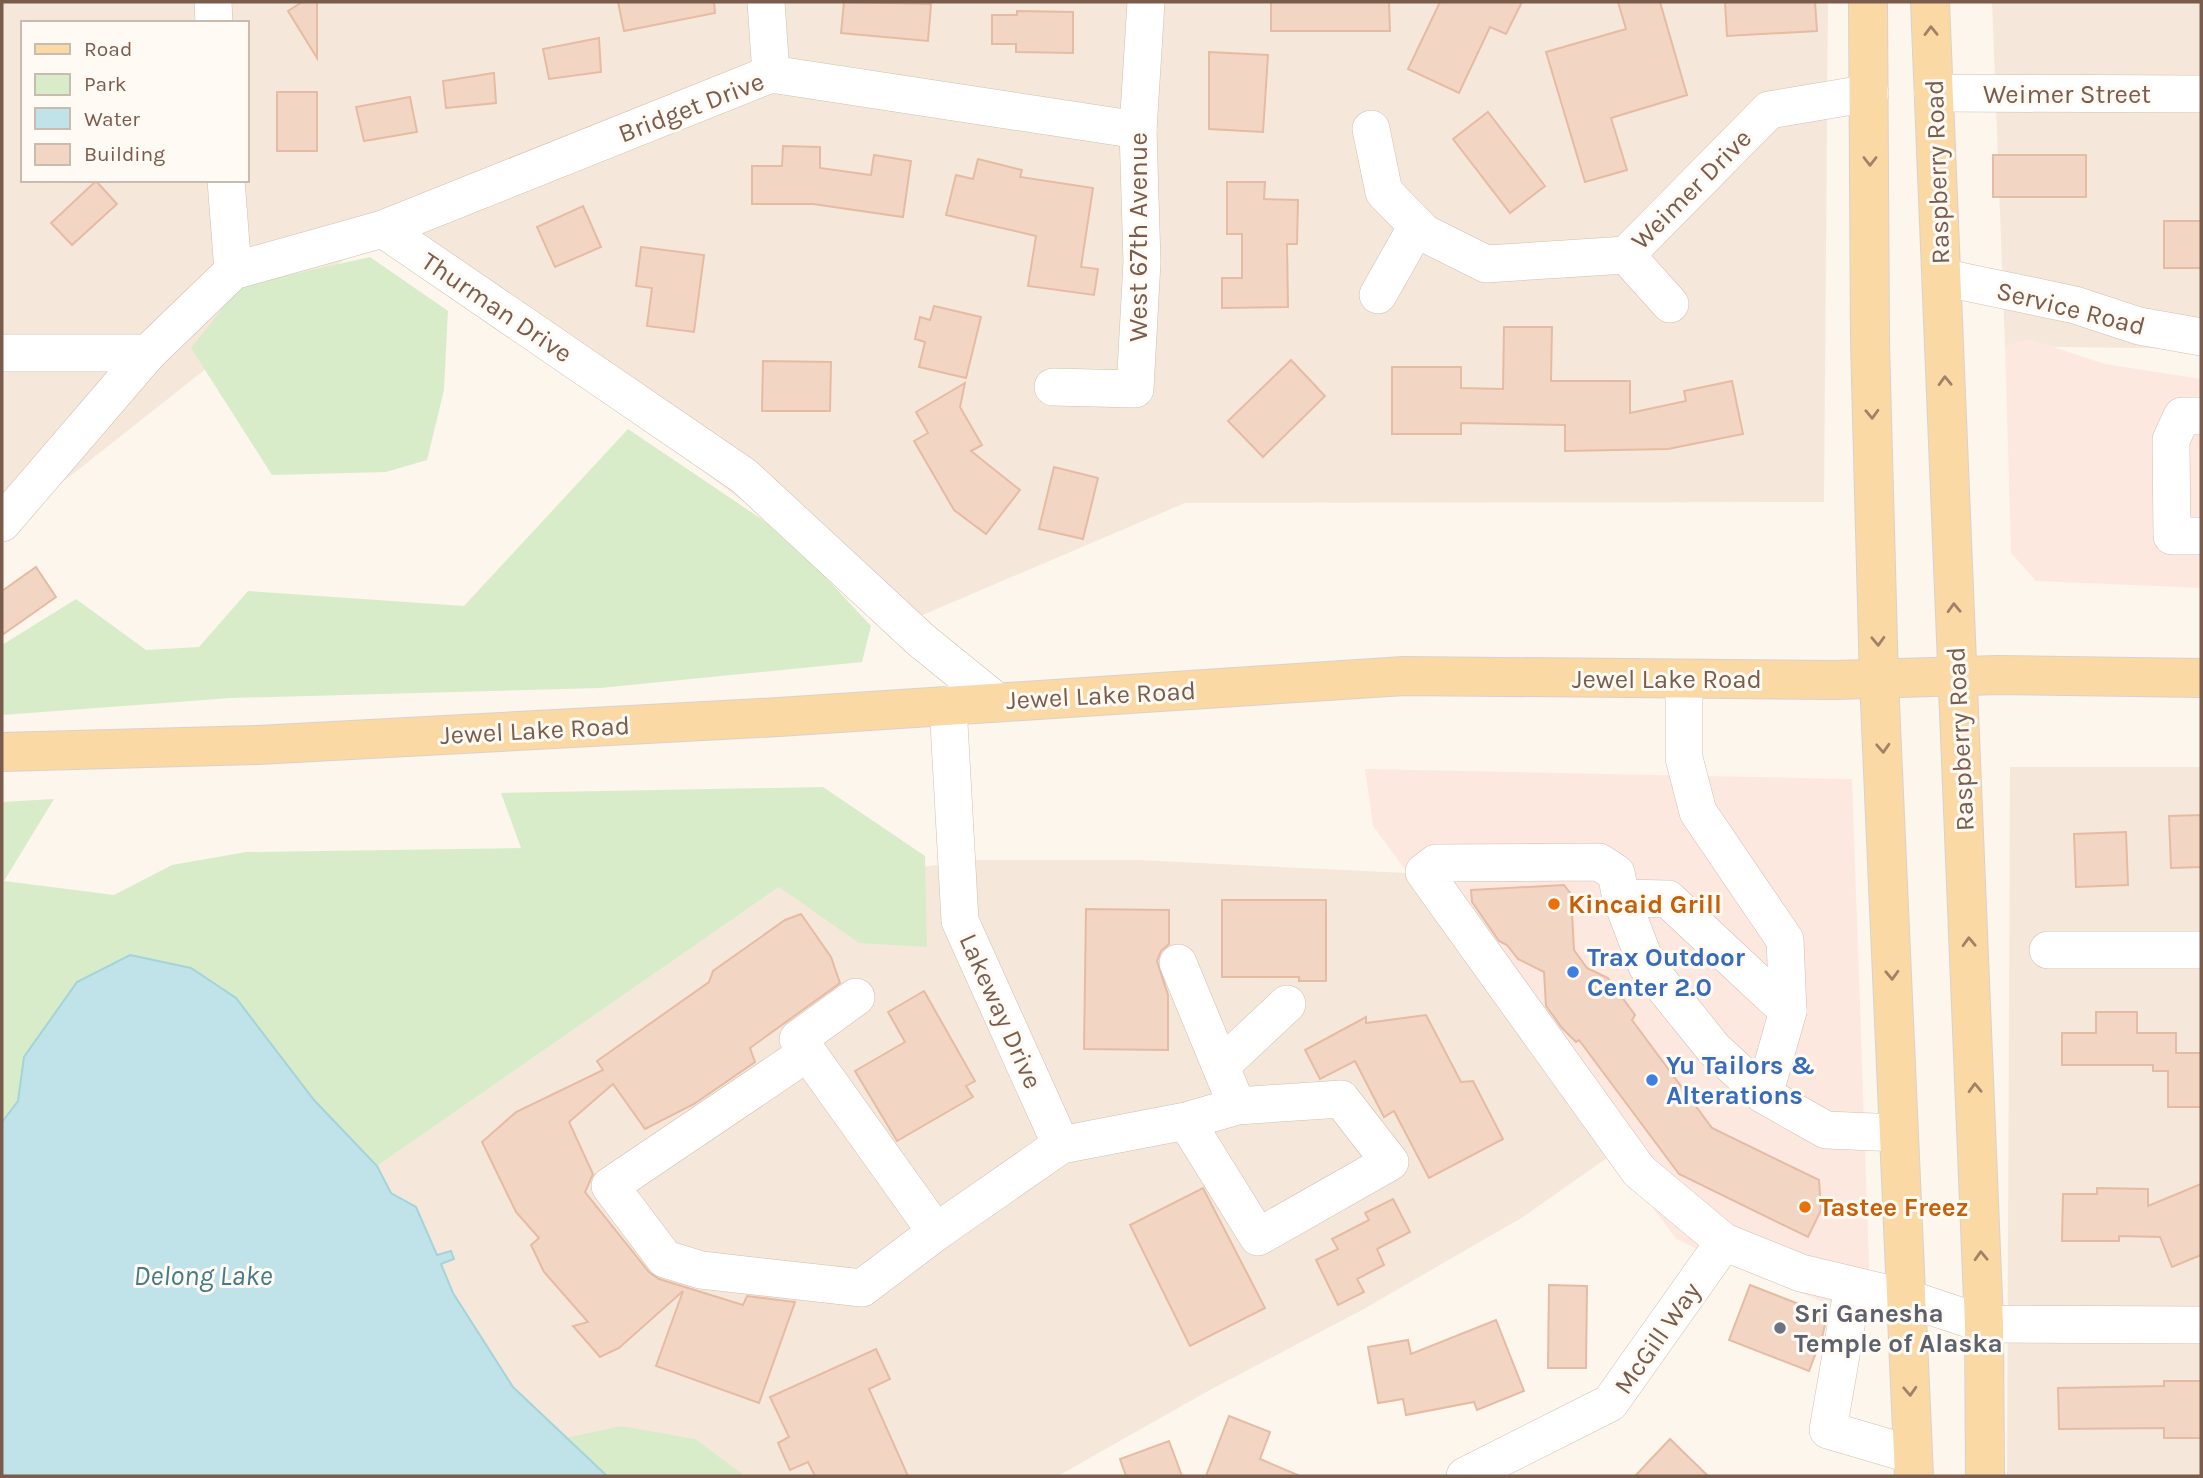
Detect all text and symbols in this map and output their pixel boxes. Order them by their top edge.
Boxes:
legend [21,21,248,182]
one-way arrow [1924,25,1939,36]
text: Road [84,37,132,61]
street label: Bridget Drive [614,66,768,149]
text: Park [84,72,127,96]
street label: Raspberry Road [1919,79,1956,265]
street label: Weimer Street [1983,79,2151,110]
text: Water [84,107,140,131]
street label: Weimer Drive [1625,123,1758,256]
street label: West 67th Avenue [1123,132,1154,342]
text: Building [84,142,165,166]
one-way arrow [1862,157,1878,167]
street label: Thurman Drive [415,246,578,369]
street label: Service Road [1993,275,2148,342]
one-way arrow [1938,375,1953,386]
one-way arrow [1864,409,1880,420]
one-way arrow [1947,602,1962,613]
one-way arrow [1871,636,1886,647]
street label: Raspberry Road [1940,646,1981,832]
street label: Jewel Lake Road [1572,664,1762,695]
street label: Jewel Lake Road [1005,675,1197,716]
street label: Jewel Lake Road [439,710,631,751]
one-way arrow [1875,743,1890,754]
place label: Kincaid Grill [1568,889,1722,920]
marker: Kincaid Grill [1546,896,1562,912]
street label: Lakeway Drive [952,929,1049,1094]
one-way arrow [1961,936,1976,947]
place label: Trax Outdoor Center 2.0 [1587,942,1746,1003]
marker: Trax Outdoor Center 2.0 [1565,964,1581,980]
one-way arrow [1885,970,1900,981]
place label: Yu Tailors & Alterations [1666,1050,1815,1111]
marker: Yu Tailors & Alterations [1644,1072,1660,1088]
one-way arrow [1967,1082,1982,1093]
place label: Tastee Freez [1819,1192,1969,1223]
marker: Tastee Freez [1797,1199,1813,1215]
one-way arrow [1974,1250,1989,1261]
water label: Delong Lake [134,1259,273,1292]
street label: McGill Way [1608,1276,1707,1400]
place label: Sri Ganesha Temple of Alaska [1794,1298,2003,1359]
marker: Sri Ganesha Temple of Alaska [1772,1320,1788,1336]
one-way arrow [1902,1386,1917,1397]

